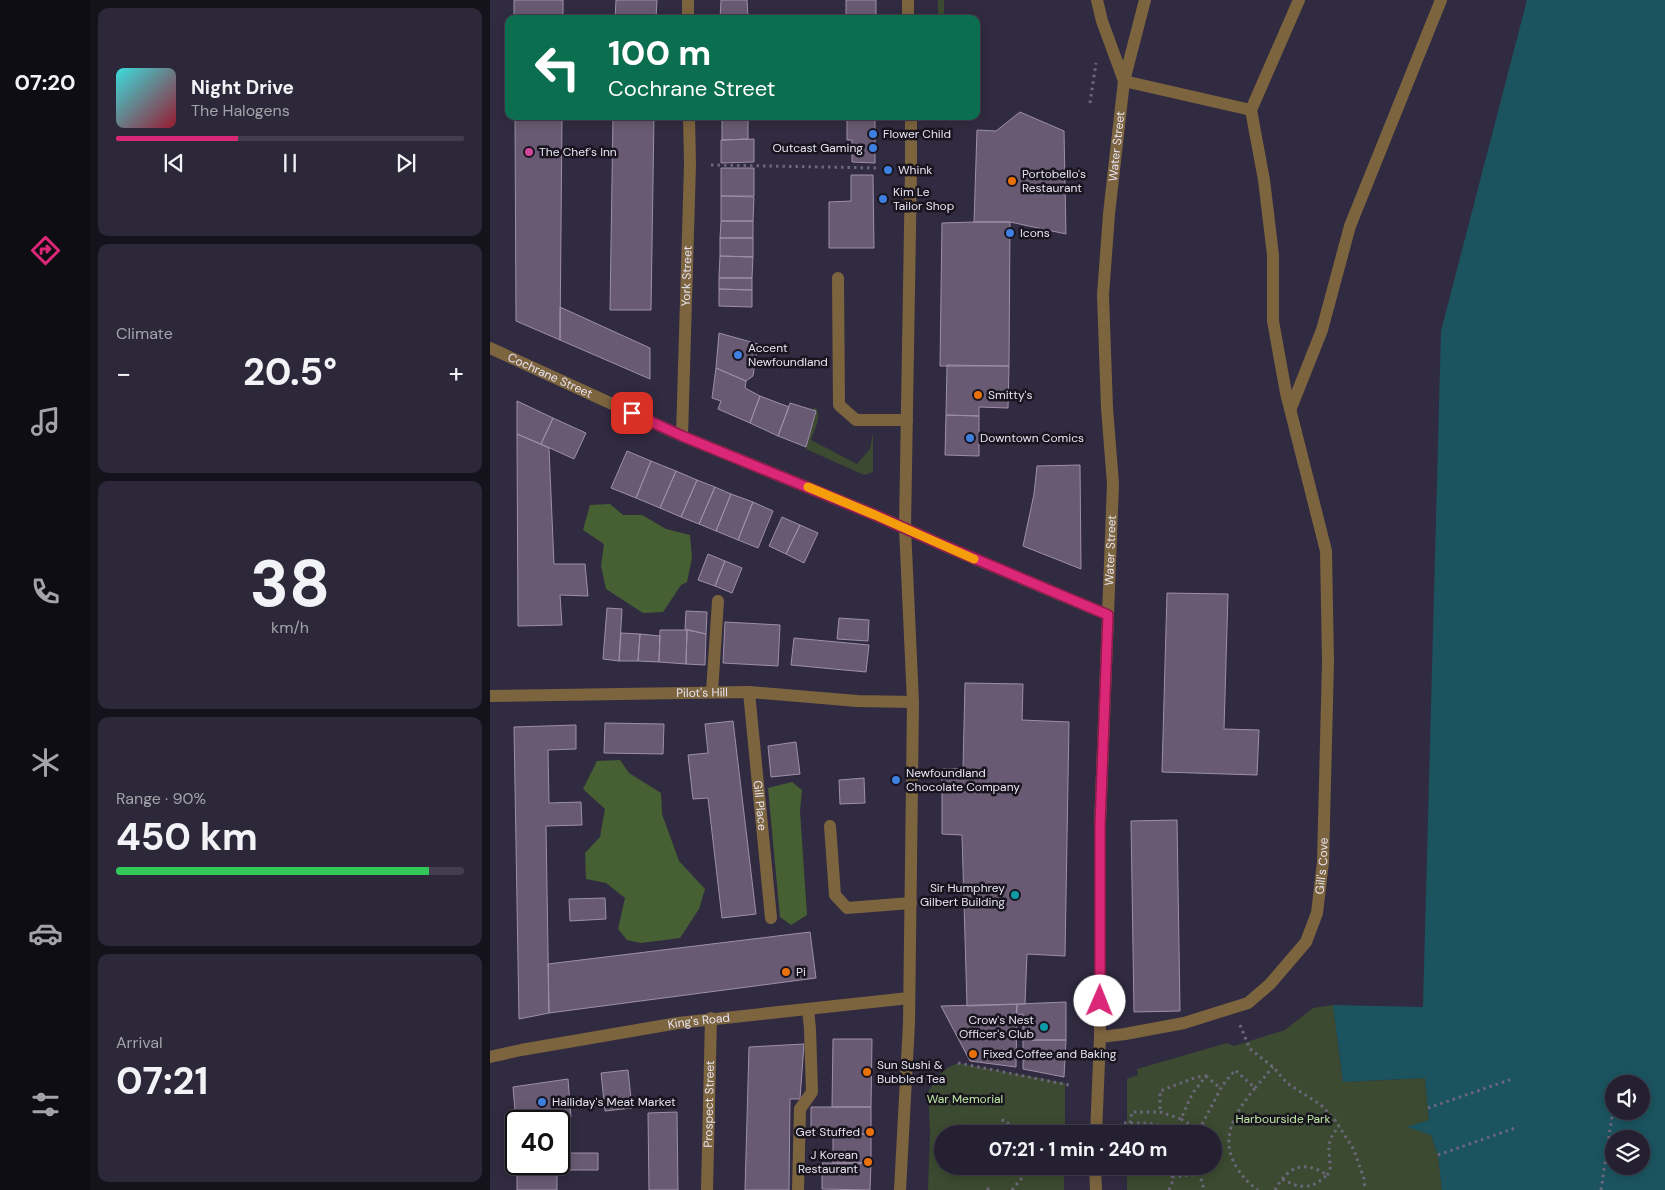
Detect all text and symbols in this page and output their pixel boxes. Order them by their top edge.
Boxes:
text: 100 m [608,30,711,76]
icon: left [525,35,590,100]
text: 07:20 [15,68,75,97]
text: Cochrane Street [608,74,776,103]
text: Night Drive [191,75,294,100]
text: The Halogens [191,100,290,121]
street label: Water Street [1105,110,1129,182]
place label: Flower Child [883,126,951,142]
marker: Flower Child [867,128,879,140]
place label: Outcast Gaming [772,140,863,156]
marker: Outcast Gaming [867,142,879,154]
place label: The Chef's Inn [539,144,617,160]
marker: The Chef's Inn [523,146,535,158]
icon: previous [160,149,188,177]
icon: pause [276,149,304,177]
icon: next [392,149,420,177]
place label: Whink [898,162,932,178]
marker: Whink [882,164,894,176]
place label: Portobello's Restaurant [1022,166,1086,196]
marker: Portobello's Restaurant [1006,175,1018,187]
place label: Kim Le Tailor Shop [893,184,954,214]
marker: Kim Le Tailor Shop [877,193,889,205]
place label: Icons [1020,225,1050,241]
marker: Icons [1004,227,1016,239]
icon: directions [28,233,63,268]
street label: York Street [678,245,696,307]
text: Climate [116,323,173,344]
place label: Accent Newfoundland [748,340,828,370]
text: 20.5° [243,347,337,397]
street label: Cochrane Street [505,349,595,402]
marker: Accent Newfoundland [732,349,744,361]
text: − [116,355,131,392]
text: + [449,355,464,392]
place label: Smitty's [988,387,1033,403]
marker: Smitty's [972,389,984,401]
pin [611,392,653,434]
icon: arrive [618,399,646,427]
icon: music [28,404,63,439]
place label: Downtown Comics [980,430,1084,446]
marker: Downtown Comics [964,432,976,444]
street label: Water Street [1101,514,1120,586]
text: 38 [250,542,330,626]
icon: phone [28,574,63,609]
text: km/h [271,617,309,638]
street label: Pilot's Hill [676,684,728,701]
icon: climate [28,745,63,780]
place label: Newfoundland Chocolate Company [906,765,1020,795]
marker: Newfoundland Chocolate Company [890,774,902,786]
street label: Gill Place [750,780,770,832]
text: Range · 90% [116,788,206,809]
text: 450 km [116,812,258,862]
street label: Gill's Cove [1311,837,1332,895]
place label: Sir Humphrey Gilbert Building [920,880,1005,910]
marker: Sir Humphrey Gilbert Building [1009,889,1021,901]
icon: car [28,916,63,951]
place label: Pi [796,964,806,980]
marker: Pi [780,966,792,978]
position arrow [1073,974,1125,1026]
street label: King's Road [666,1009,731,1033]
place label: Crow's Nest Officer's Club [959,1012,1034,1042]
marker: Crow's Nest Officer's Club [1038,1021,1050,1033]
text: Arrival [116,1032,163,1053]
place label: Fixed Coffee and Baking [983,1046,1117,1062]
marker: Fixed Coffee and Baking [967,1048,979,1060]
text: 07:21 [116,1056,208,1106]
place label: Sun Sushi & Bubbled Tea [877,1057,945,1087]
street label: Prospect Street [700,1060,718,1148]
marker: Sun Sushi & Bubbled Tea [861,1066,873,1078]
map controls [1605,1075,1650,1175]
button: sound [1605,1075,1650,1120]
icon: filters [28,1087,63,1122]
park label: War Memorial [927,1091,1003,1107]
place label: Halliday's Meat Market [552,1094,676,1110]
marker: Halliday's Meat Market [536,1096,548,1108]
speed limit sign: 40 [505,1110,570,1175]
park label: Harbourside Park [1235,1111,1331,1127]
place label: Get Stuffed [796,1124,860,1140]
marker: Get Stuffed [864,1126,876,1138]
button: layers [1605,1130,1650,1175]
text: 07:21 · 1 min · 240 m [989,1137,1167,1162]
place label: J Korean Restaurant [798,1147,858,1177]
marker: J Korean Restaurant [862,1156,874,1168]

